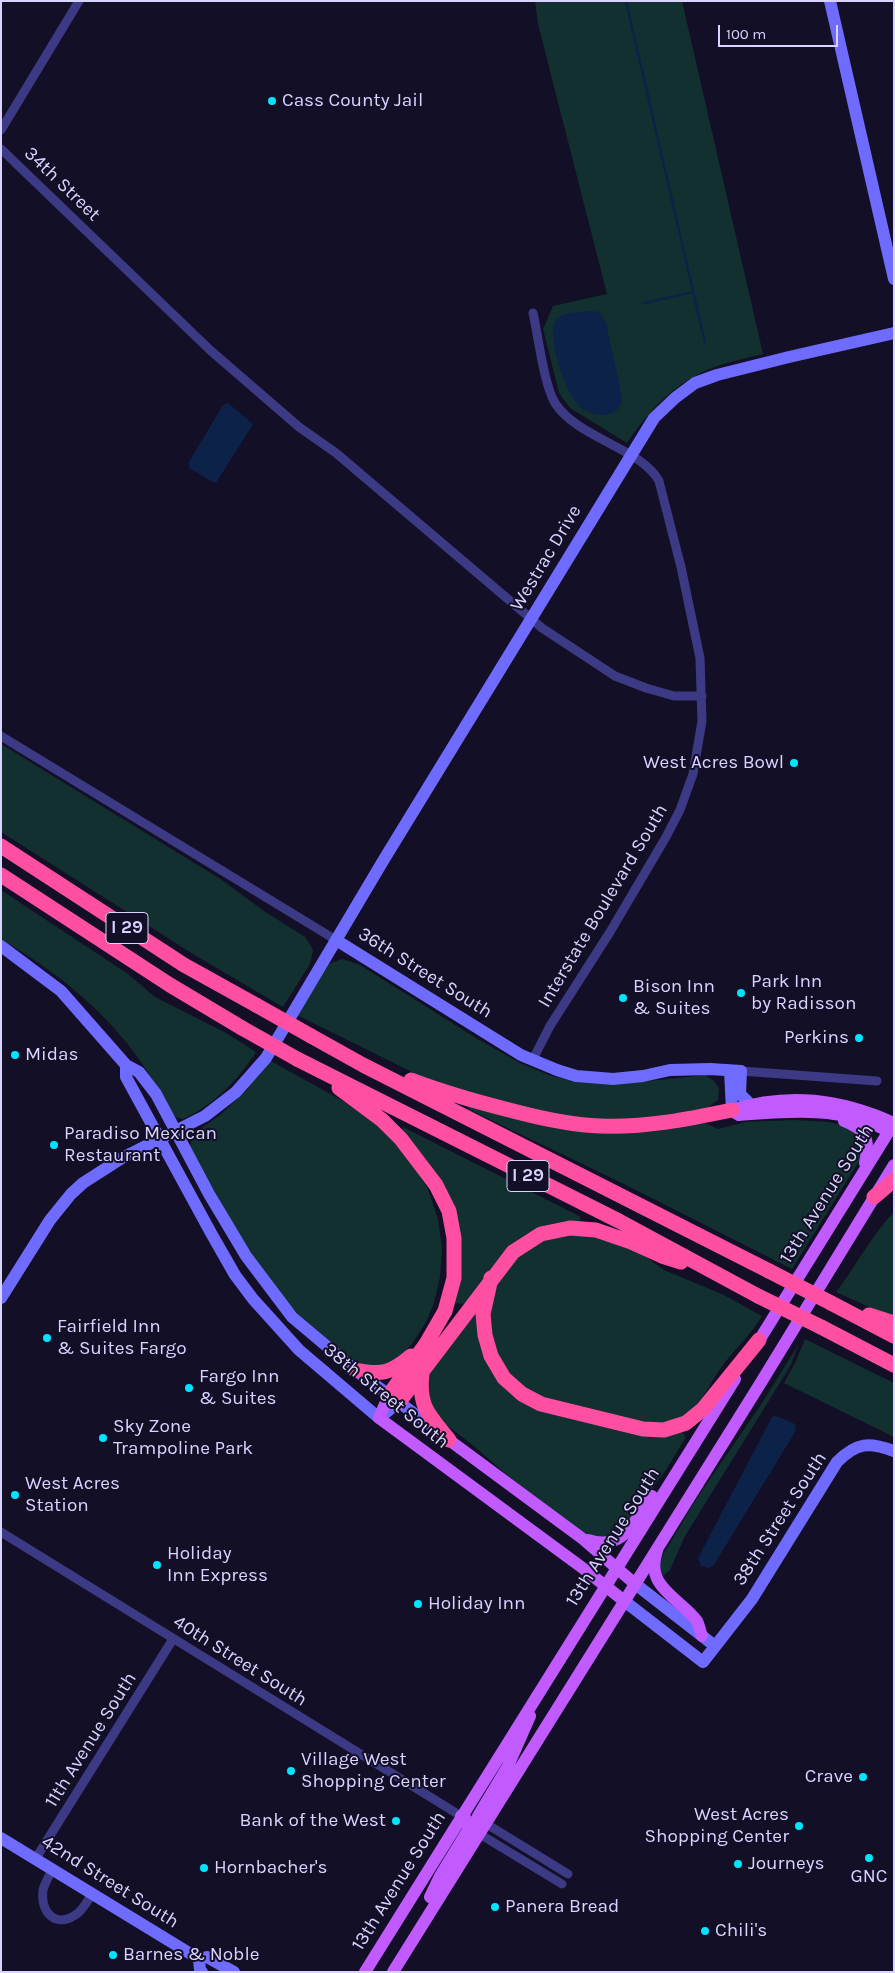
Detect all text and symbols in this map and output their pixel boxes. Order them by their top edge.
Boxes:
scale bar [720,15,840,47]
text: 100 m [726,25,766,43]
place label: Cass County Jail [282,90,423,112]
marker: Cass County Jail [266,95,278,107]
street label: 34th Street [19,142,105,226]
street label: Westrac Drive [506,501,586,615]
place label: West Acres Bowl [643,752,784,774]
marker: West Acres Bowl [788,757,800,769]
street label: Interstate Boulevard South [533,800,673,1012]
road number: I 29 [106,912,148,944]
street label: 36th Street South [354,923,496,1023]
place label: Park Inn by Radisson [751,971,856,1015]
place label: Bison Inn & Suites [633,976,715,1020]
marker: Park Inn by Radisson [735,987,747,999]
marker: Bison Inn & Suites [617,992,629,1004]
place label: Perkins [784,1027,849,1049]
marker: Perkins [853,1032,865,1044]
place label: Midas [25,1044,78,1066]
marker: Midas [9,1049,21,1061]
street label: 13th Avenue South [775,1120,879,1268]
place label: Paradiso Mexican Restaurant [64,1123,217,1167]
marker: Paradiso Mexican Restaurant [48,1139,60,1151]
road number: I 29 [507,1160,549,1192]
place label: Fairfield Inn & Suites Fargo [57,1316,187,1360]
marker: Fairfield Inn & Suites Fargo [41,1332,53,1344]
street label: 38th Street South [319,1338,453,1454]
place label: Fargo Inn & Suites [199,1366,279,1410]
marker: Fargo Inn & Suites [183,1382,195,1394]
place label: Sky Zone Trampoline Park [113,1416,253,1460]
marker: Sky Zone Trampoline Park [97,1432,109,1444]
street label: 38th Street South [728,1448,832,1590]
street label: 13th Avenue South [561,1463,665,1611]
place label: West Acres Station [25,1473,120,1517]
marker: West Acres Station [9,1489,21,1501]
place label: Holiday Inn Express [167,1543,268,1587]
marker: Holiday Inn Express [151,1559,163,1571]
place label: Holiday Inn [428,1593,525,1615]
marker: Holiday Inn [412,1598,424,1610]
street label: 40th Street South [169,1611,311,1711]
street label: 11th Avenue South [40,1668,142,1812]
place label: Village West Shopping Center [301,1749,446,1793]
marker: Village West Shopping Center [285,1765,297,1777]
place label: Crave [805,1766,853,1788]
marker: Crave [857,1771,869,1783]
place label: West Acres Shopping Center [644,1804,789,1848]
street label: 13th Avenue South [347,1807,451,1955]
place label: Bank of the West [240,1810,386,1832]
marker: Bank of the West [390,1815,402,1827]
marker: West Acres Shopping Center [793,1820,805,1832]
street label: 42nd Street South [37,1831,183,1933]
marker: GNC [863,1852,875,1864]
place label: Journeys [748,1853,824,1875]
place label: Hornbacher's [214,1857,328,1879]
marker: Journeys [732,1858,744,1870]
marker: Hornbacher's [198,1862,210,1874]
place label: GNC [851,1866,887,1888]
place label: Panera Bread [505,1896,619,1918]
marker: Panera Bread [489,1901,501,1913]
place label: Chili's [715,1920,767,1942]
marker: Chili's [699,1925,711,1937]
place label: Barnes & Noble [123,1944,259,1966]
marker: Barnes & Noble [107,1949,119,1961]

